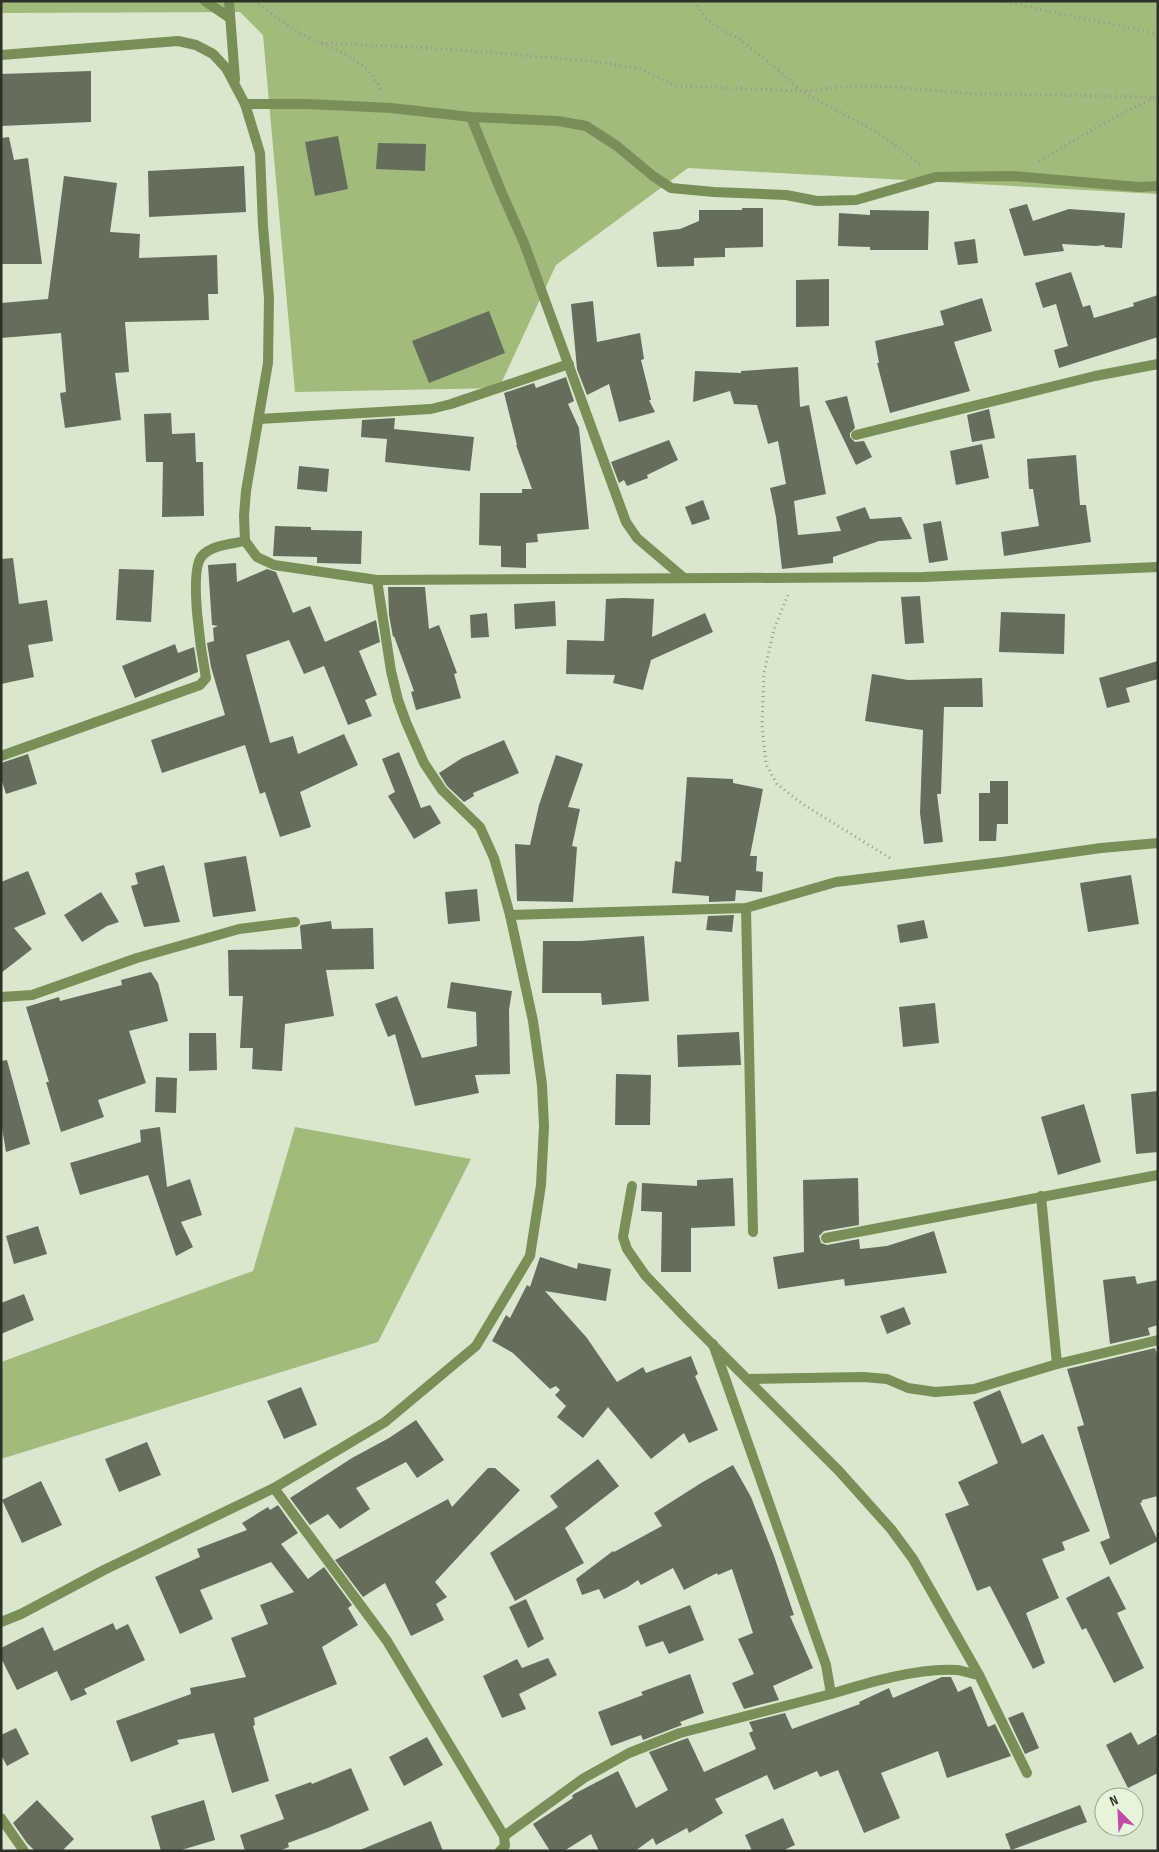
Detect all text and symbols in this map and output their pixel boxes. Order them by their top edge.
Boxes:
north arrow [1094,1787,1144,1837]
text: N [1107,1791,1121,1810]

